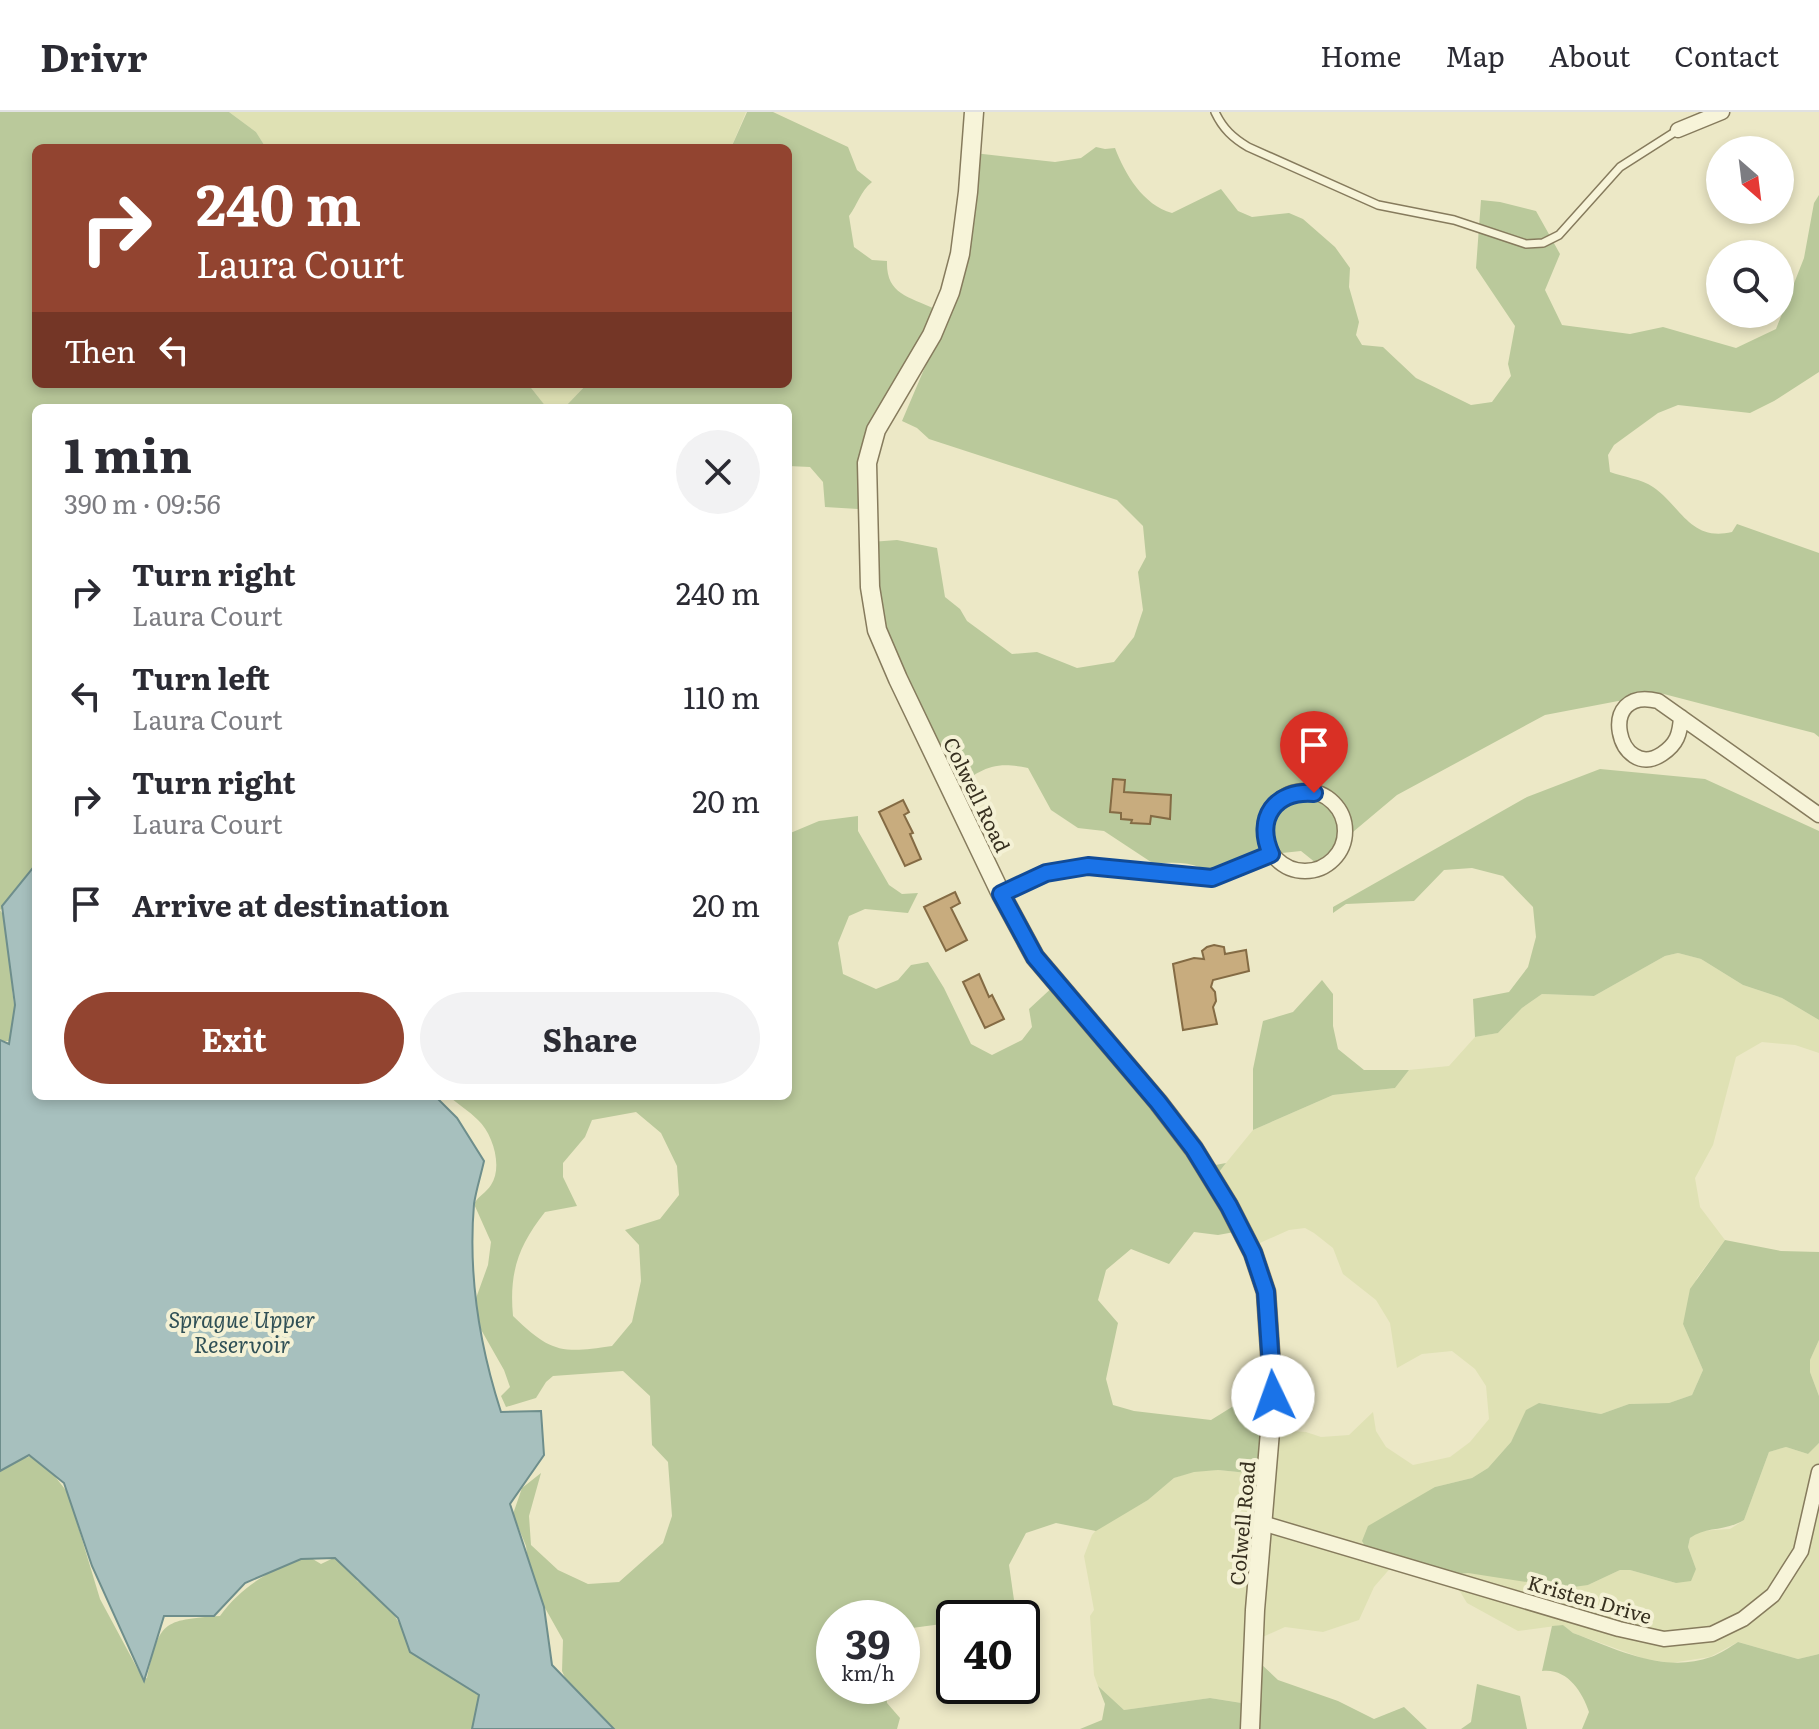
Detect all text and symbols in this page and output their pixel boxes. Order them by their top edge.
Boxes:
text: Drivr [40,27,147,84]
text: Home [1320,34,1401,76]
text: Map [1445,34,1505,76]
text: About [1549,34,1630,76]
text: Contact [1674,34,1779,76]
north arrow [1706,136,1794,224]
map controls [1706,136,1794,328]
text: 240 m [196,160,361,243]
icon: right [64,176,168,280]
text: Laura Court [196,236,404,289]
button: search [1706,240,1794,328]
text: Then [64,328,136,372]
icon: left [152,328,196,372]
text: 1 min [64,417,192,488]
button: close [676,430,760,514]
text: 390 m · 09:56 [64,483,221,522]
text: Turn right [132,551,296,595]
icon: right [64,570,108,614]
text: 240 m [676,570,760,614]
text: Laura Court [132,595,283,634]
text: Turn left [132,655,270,699]
icon: left [64,674,108,718]
text: 110 m [683,674,760,718]
text: Laura Court [132,699,283,738]
pin [1280,711,1348,793]
icon: arrive [1292,723,1336,767]
street label: Colwell Road [937,731,1019,857]
text: Turn right [132,759,296,803]
icon: right [64,778,108,822]
text: 20 m [692,778,760,822]
text: Laura Court [132,803,283,842]
icon: arrive [64,882,108,926]
text: Arrive at destination [132,882,449,926]
text: 20 m [692,882,760,926]
button: Exit [64,992,404,1084]
button: Share [420,992,760,1084]
water label: Sprague Upper Reservoir [168,1302,316,1360]
position arrow [1231,1354,1315,1438]
street label: Colwell Road [1221,1460,1261,1586]
street label: Kristen Drive [1524,1566,1656,1630]
speed limit sign: 40 [936,1600,1040,1704]
text: 39 [845,1612,891,1671]
text: km/h [841,1657,895,1687]

